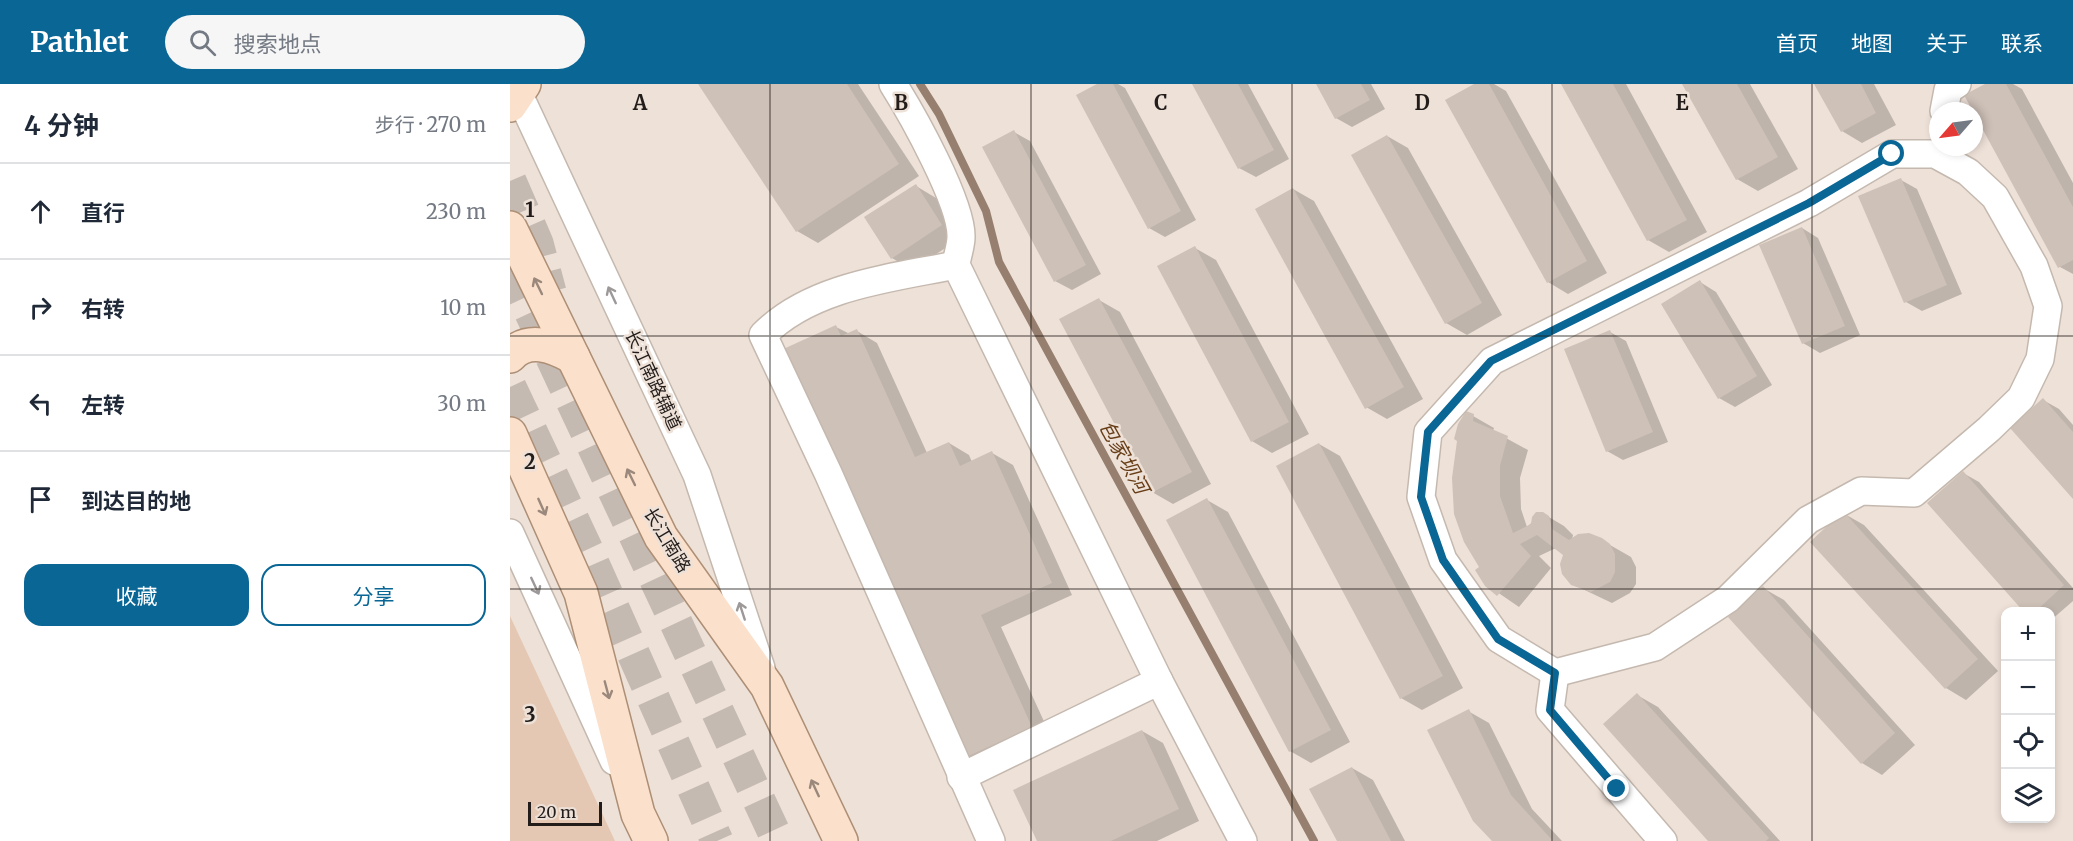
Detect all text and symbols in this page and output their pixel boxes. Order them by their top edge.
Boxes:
search box [165,15,585,69]
text: Pathlet [30,24,129,60]
icon: search [186,26,219,59]
text: 搜索地点 [234,30,322,58]
text: 首页 [1776,30,1818,57]
text: 地图 [1851,30,1893,57]
text: 关于 [1926,30,1968,57]
text: 联系 [2001,30,2043,57]
text: A [632,90,648,115]
text: B [894,90,908,115]
text: C [1154,90,1168,115]
text: D [1414,90,1430,115]
text: E [1675,90,1689,115]
north arrow [1929,102,1983,156]
text: 4 分钟 [24,109,99,142]
text: 步行 · 270 m [375,112,486,137]
route start [1878,140,1904,166]
icon: ahead [24,195,57,228]
text: 1 [525,197,535,222]
text: 直行 [81,199,125,227]
text: 230 m [426,199,486,224]
one-way arrow [531,277,543,295]
one-way arrow [606,286,618,304]
icon: right [24,291,57,324]
text: 右转 [81,295,125,323]
text: 10 m [440,295,486,320]
street label: 长江南路辅道 [620,326,687,434]
icon: left [24,387,57,420]
text: 左转 [81,391,125,419]
text: 30 m [437,391,486,416]
water label: 包家坝河 [1094,416,1157,501]
text: 2 [524,449,536,474]
one-way arrow [625,468,637,486]
icon: arrive [24,483,57,516]
text: 到达目的地 [81,487,191,515]
one-way arrow [537,497,549,515]
street label: 长江南路 [639,503,696,577]
button: 收藏 [24,564,249,626]
button: 分享 [261,564,486,626]
one-way arrow [529,576,541,594]
one-way arrow [736,601,747,620]
map controls [2001,607,2055,823]
button: + [2001,607,2055,661]
button: − [2001,661,2055,715]
one-way arrow [602,680,613,699]
text: 3 [524,702,536,727]
button: locate [2001,715,2055,769]
button: layers [2001,769,2055,823]
route end [1603,775,1629,801]
one-way arrow [809,780,821,798]
scale bar [528,799,602,826]
text: 20 m [537,802,576,822]

